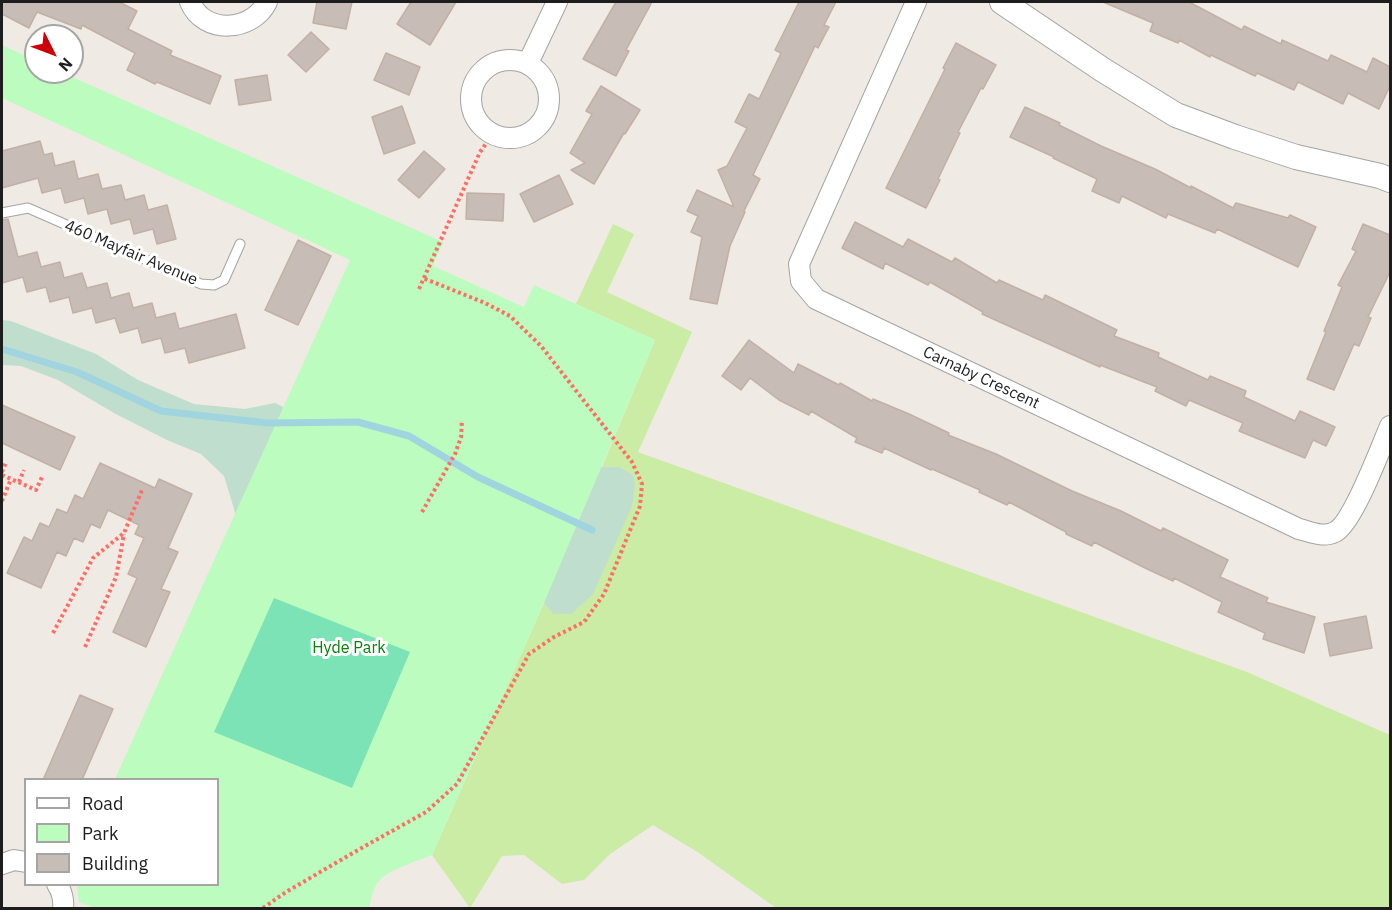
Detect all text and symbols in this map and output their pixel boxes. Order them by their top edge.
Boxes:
north arrow [24,24,84,84]
text: N [55,54,77,76]
street label: 460 Mayfair Avenue [61,216,201,290]
street label: Carnaby Crescent [920,343,1042,413]
park label: Hyde Park [312,638,386,658]
legend [24,778,219,886]
text: Road [82,792,123,815]
text: Park [82,822,118,845]
text: Building [82,852,148,875]

